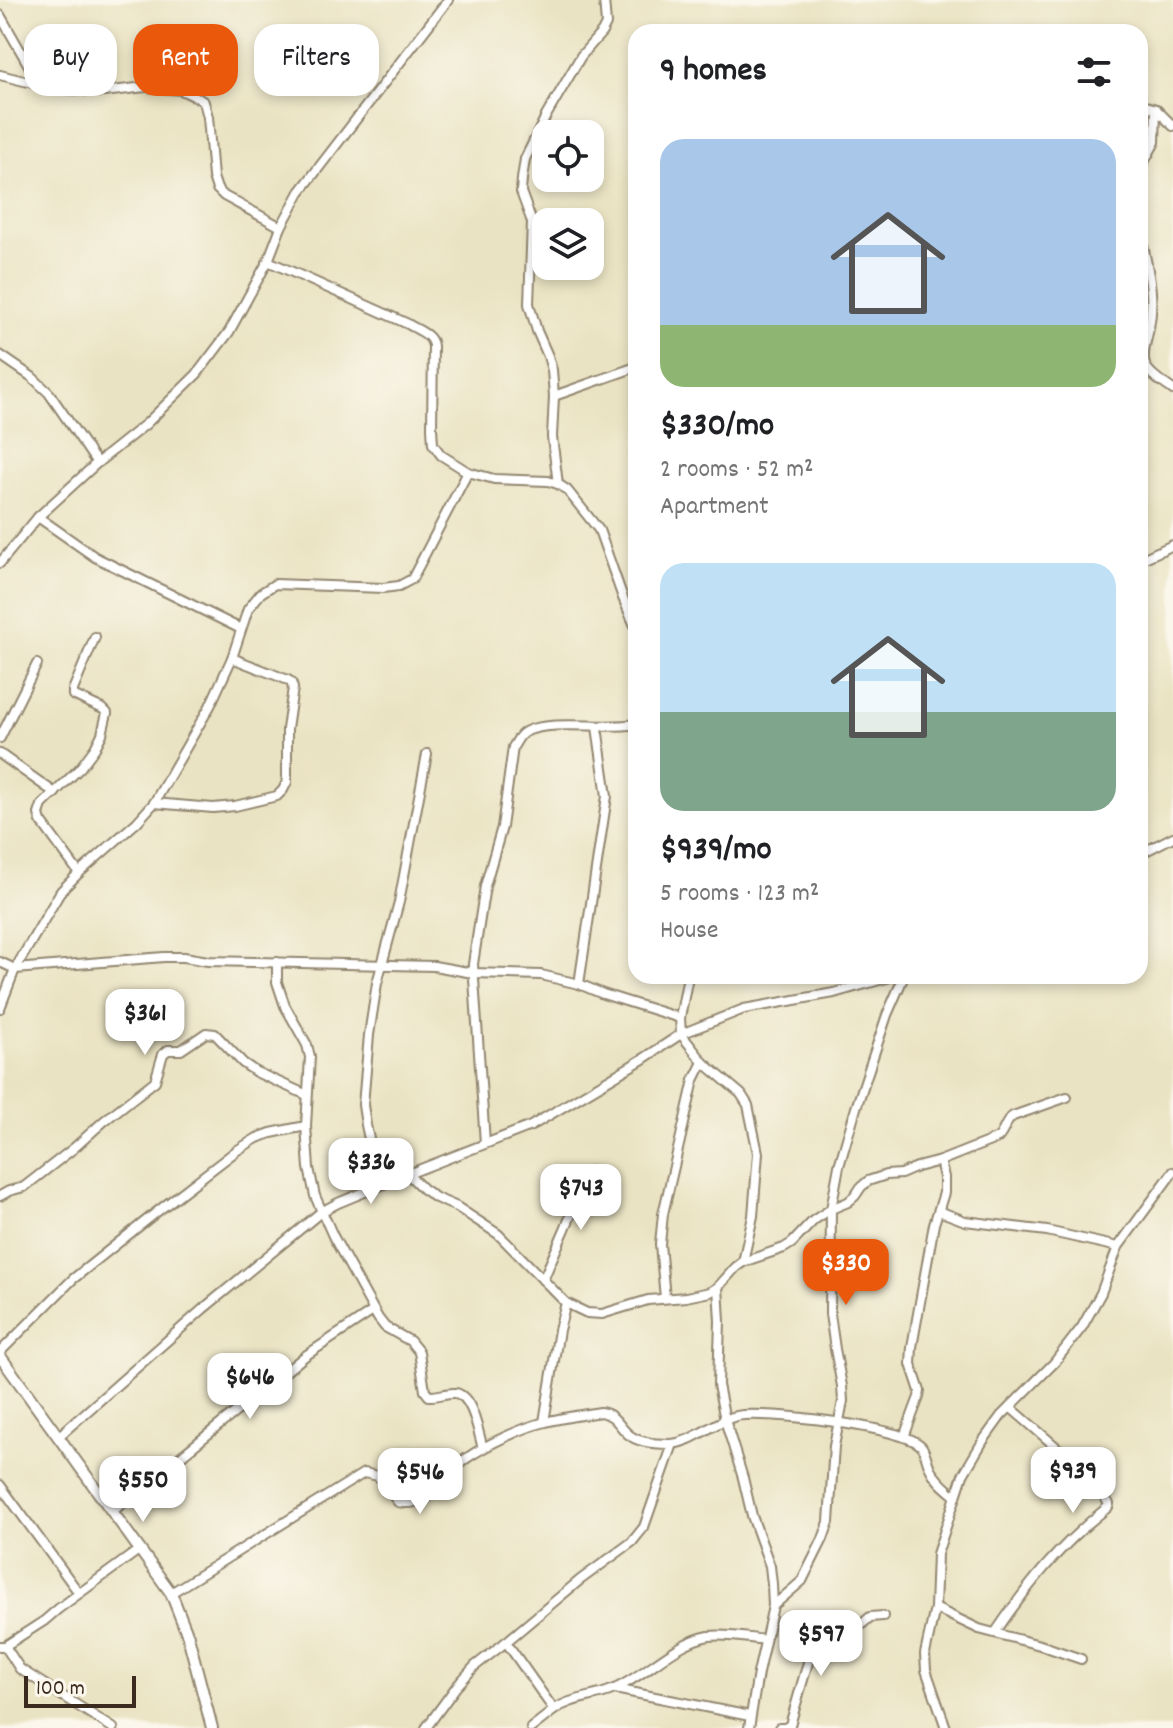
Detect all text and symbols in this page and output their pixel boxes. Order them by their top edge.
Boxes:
chip: Buy [24,24,117,96]
chip: Rent [133,24,238,96]
chip: Filters [254,24,379,96]
text: 9 homes [660,48,767,97]
icon: filters [1072,50,1116,94]
map controls [532,120,604,280]
button: locate [532,120,604,192]
icon: home [816,191,960,335]
button: layers [532,208,604,280]
text: $330/mo [660,403,774,452]
text: 2 rooms · 52 m² [660,452,813,489]
text: Apartment [660,489,769,526]
icon: home [816,615,960,759]
text: $939/mo [660,827,772,876]
text: 5 rooms · 123 m² [660,876,819,913]
text: House [660,913,718,950]
pin: $361 [98,989,192,1057]
text: $361 [123,996,167,1033]
pin: $336 [324,1138,418,1206]
text: $336 [346,1145,396,1182]
pin: $743 [534,1164,628,1232]
text: $743 [558,1171,604,1208]
pin: $330 [799,1239,893,1307]
text: $330 [821,1246,871,1283]
pin: $646 [203,1353,297,1421]
text: $646 [225,1360,275,1397]
pin: $939 [1026,1447,1120,1515]
pin: $546 [373,1448,467,1516]
text: $939 [1049,1454,1097,1491]
text: $546 [396,1455,444,1492]
pin: $550 [96,1456,190,1524]
text: $550 [117,1463,169,1500]
pin: $597 [774,1610,868,1678]
text: $597 [797,1617,845,1654]
scale bar [24,1672,136,1708]
text: 100 m [36,1674,85,1705]

